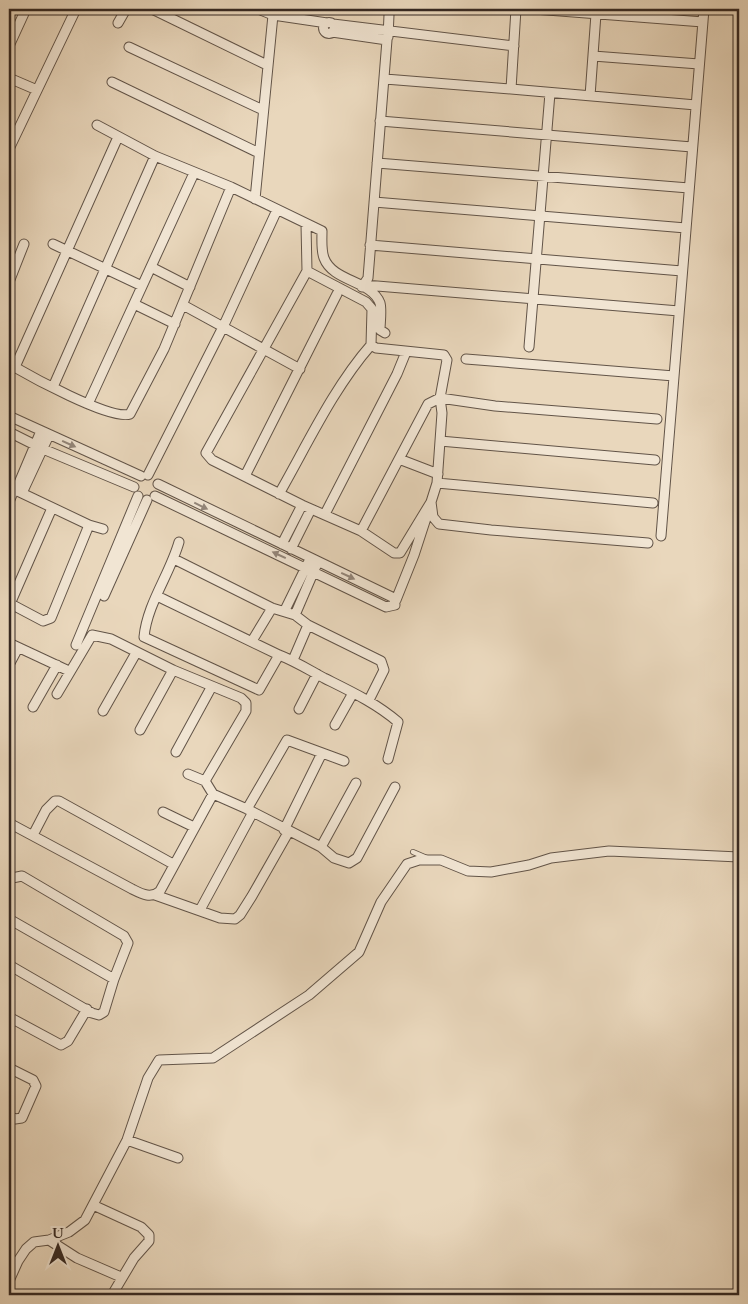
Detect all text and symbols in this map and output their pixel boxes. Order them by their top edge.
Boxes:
one-way arrow [62,440,76,448]
one-way arrow [194,502,209,510]
one-way arrow [272,551,286,559]
one-way arrow [341,572,355,580]
north arrow [32,1222,82,1272]
text: U [52,1224,64,1243]

